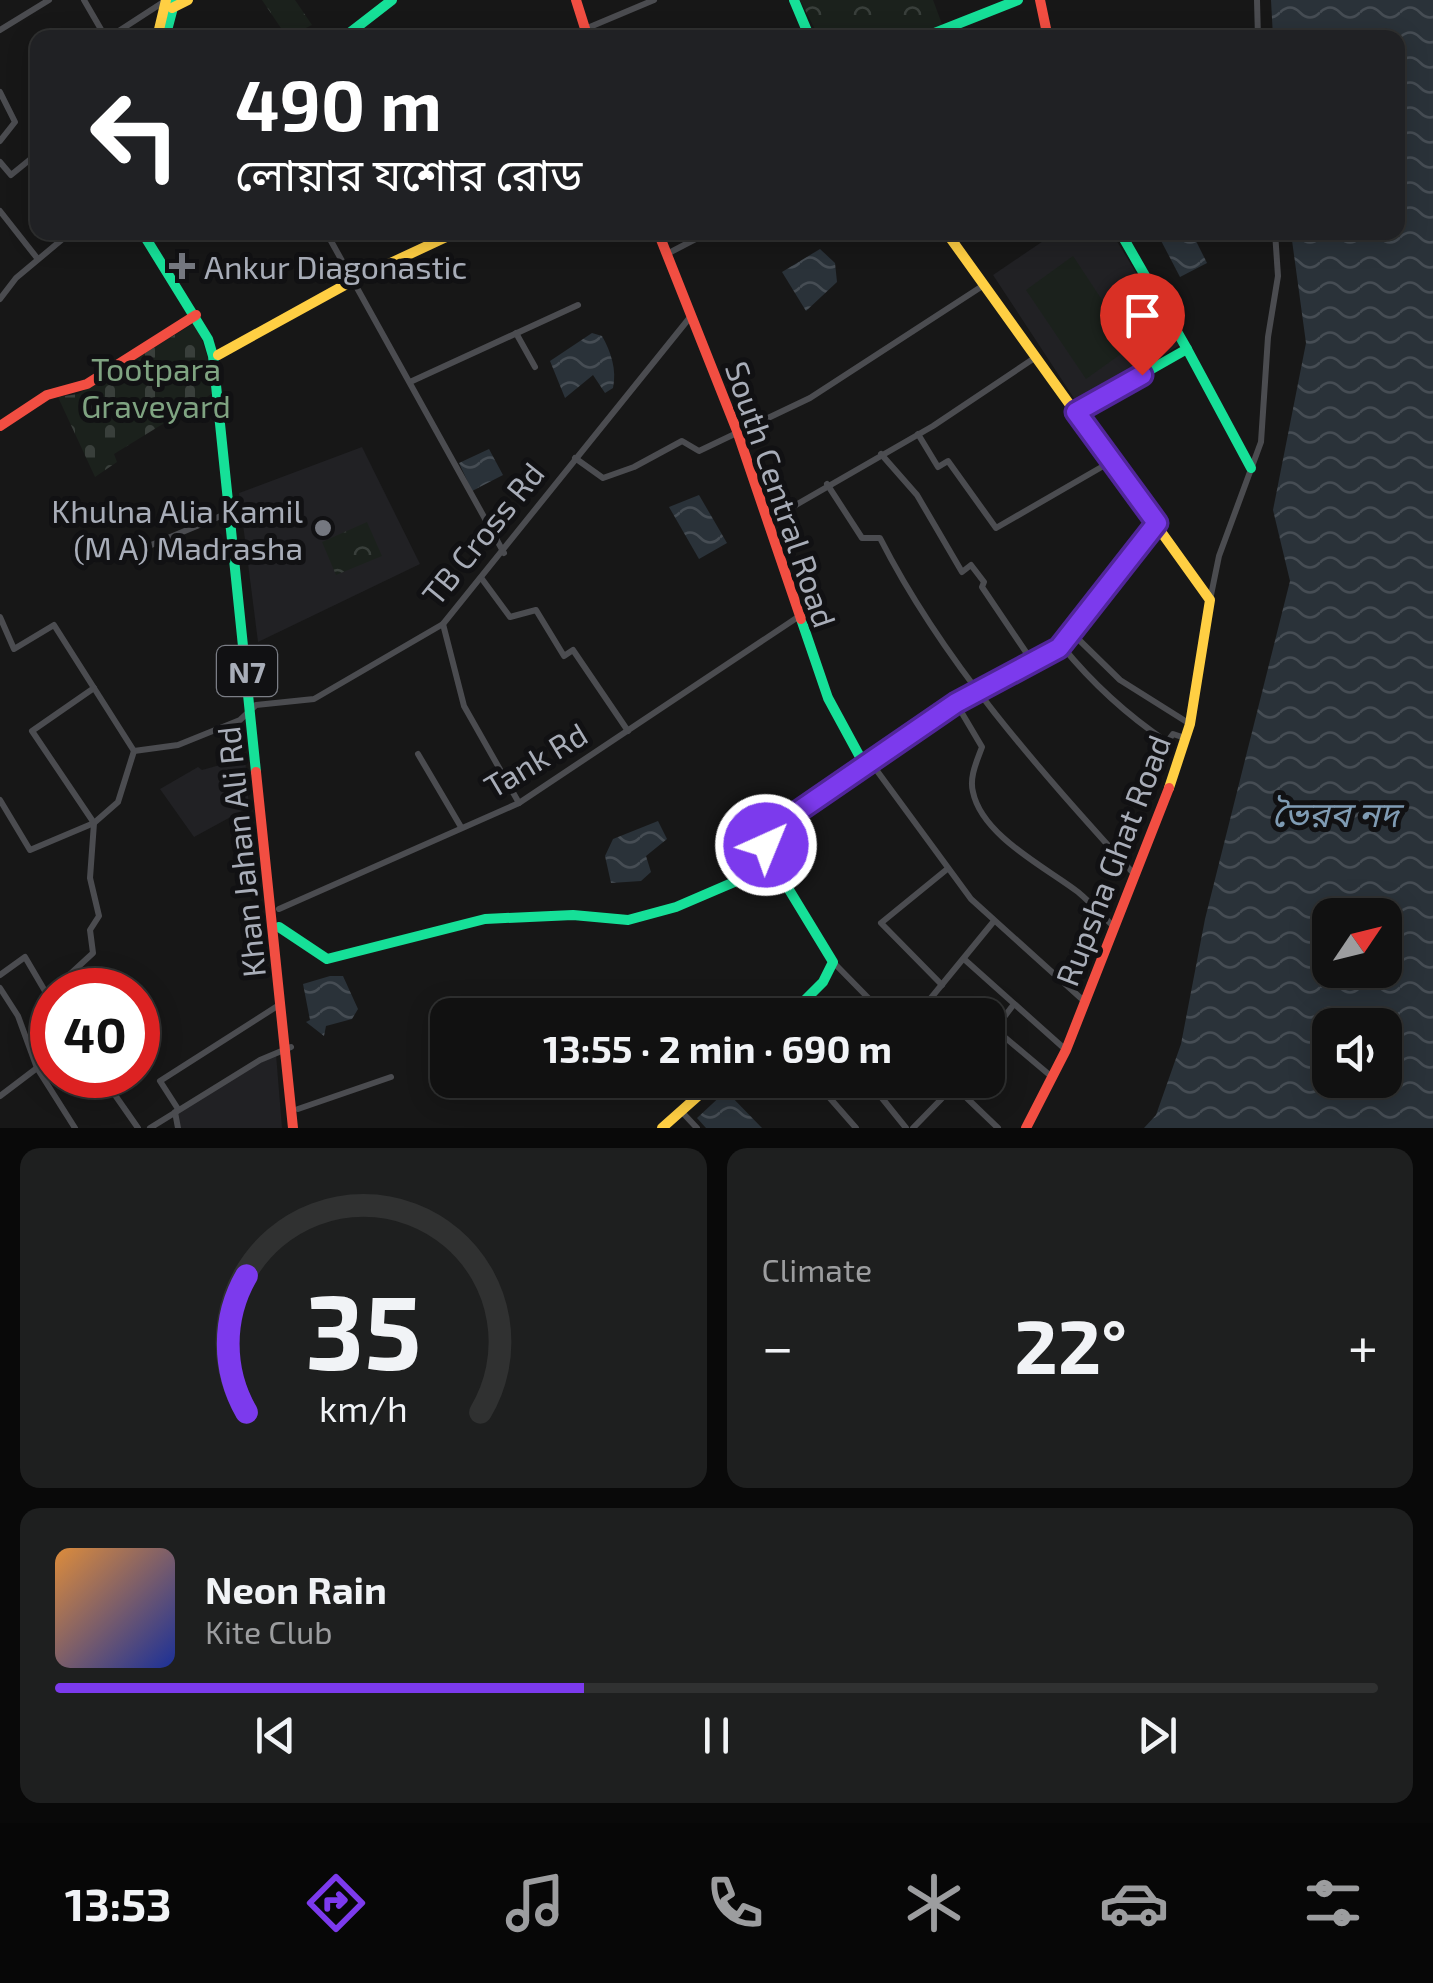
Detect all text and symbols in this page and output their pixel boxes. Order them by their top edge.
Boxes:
text: 490 m [235,61,442,145]
icon: left [70,70,200,200]
text: লোয়ার যশোর রোড [235,146,582,200]
place label: Ankur Diagonastic [204,247,467,285]
marker: Ankur Diagonastic [169,253,195,279]
pin [1100,273,1185,376]
icon: arrive [1115,288,1170,343]
park label: Tootpara Graveyard [81,349,231,424]
street label: South Central Road [719,356,845,632]
street label: TB Cross Rd [413,454,551,612]
place label: Khulna Alia Kamil (M A) Madrasha [51,491,303,566]
marker: Khulna Alia Kamil (M A) Madrasha [312,517,334,539]
road number: N7 [217,646,277,696]
street label: Tank Rd [477,714,593,804]
street label: Khan Jahan Ali Rd [208,725,272,979]
street label: Rupsha Ghat Road [1047,729,1177,991]
water label: ভৈরব নদ [1271,792,1405,834]
position arrow [714,793,818,897]
north arrow [1312,898,1402,988]
map controls [1312,898,1402,1098]
speed limit sign: 40 [30,968,160,1098]
button: sound [1312,1008,1402,1098]
text: 13:55 · 2 min · 690 m [543,1025,892,1071]
text: Climate [762,1250,872,1288]
text: 35 [305,1266,421,1391]
text: 22° [1014,1299,1127,1389]
text: − [762,1312,794,1378]
text: + [1348,1312,1378,1378]
text: km/h [319,1386,408,1429]
text: Neon Rain [205,1566,387,1612]
text: Kite Club [205,1612,333,1650]
icon: previous [248,1708,303,1763]
icon: pause [689,1708,744,1763]
icon: next [1130,1708,1185,1763]
icon: directions [301,1868,371,1938]
icon: music [500,1868,570,1938]
icon: phone [700,1868,770,1938]
icon: climate [899,1868,969,1938]
icon: car [1099,1868,1169,1938]
icon: filters [1298,1868,1368,1938]
text: 13:53 [65,1876,172,1930]

